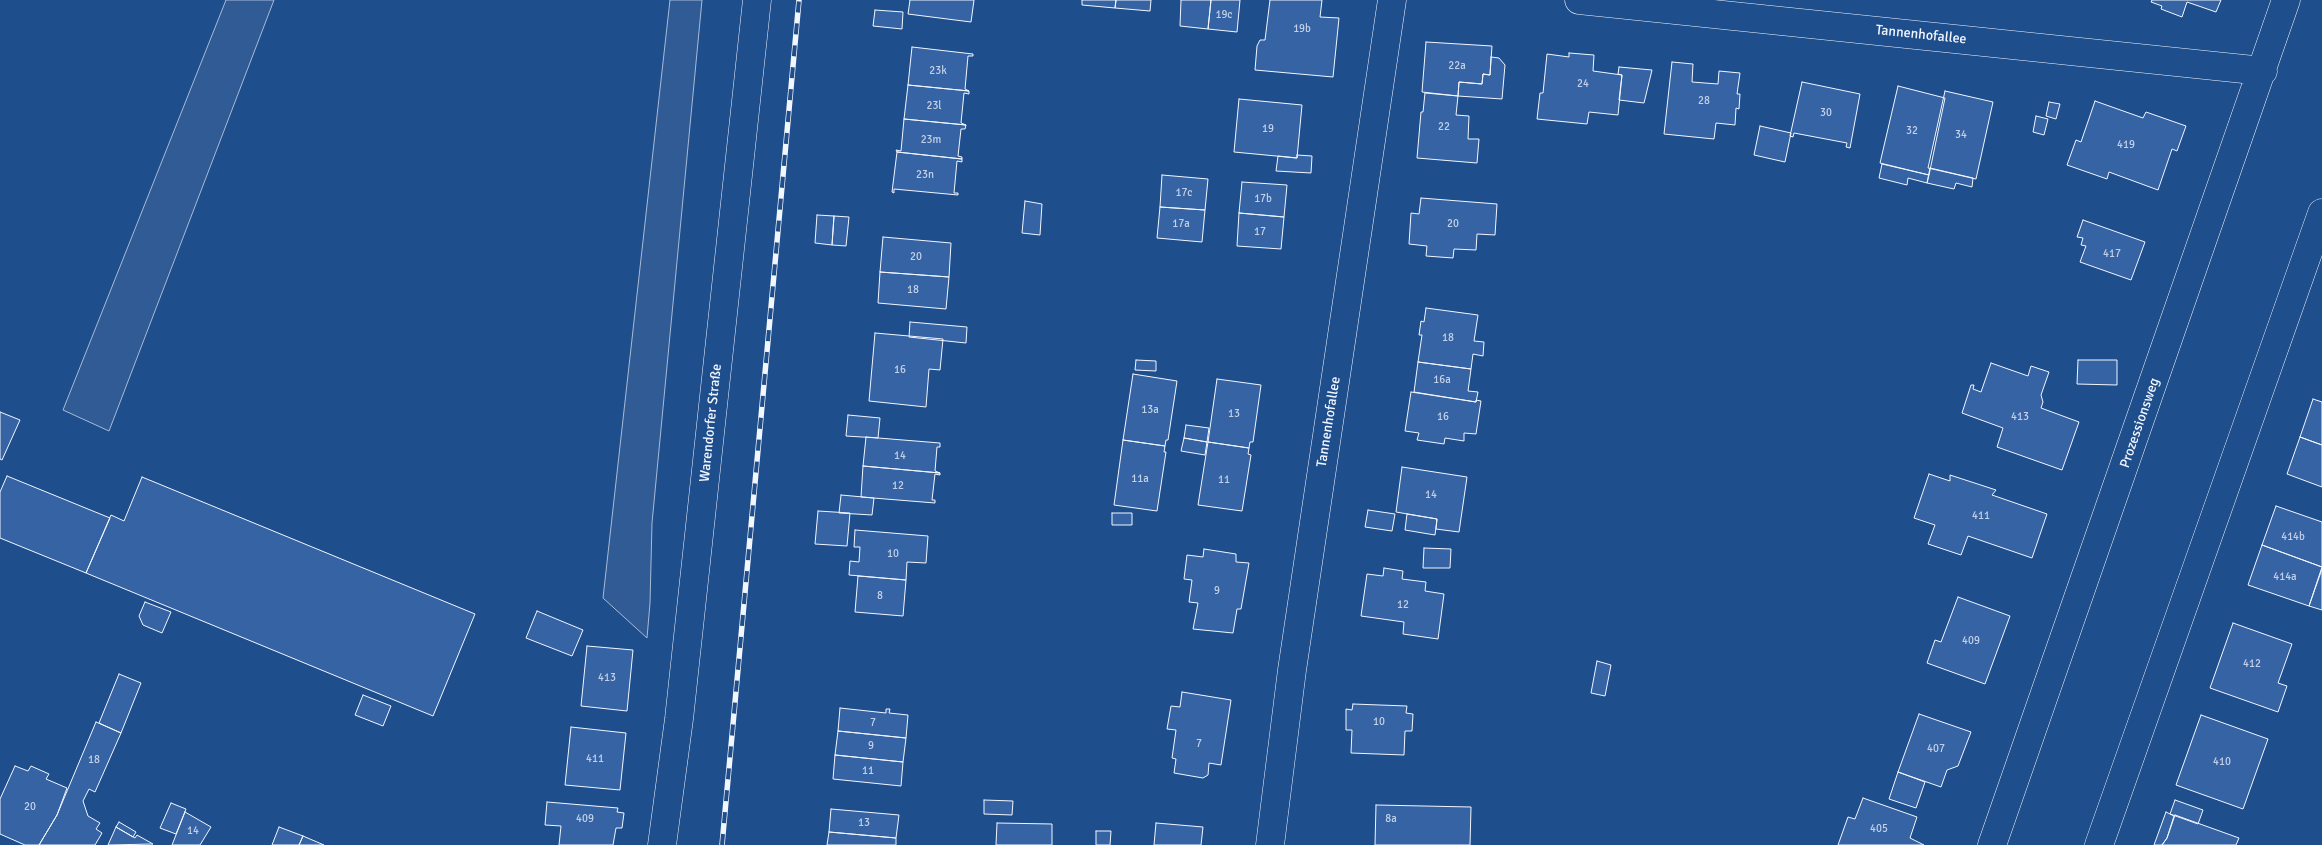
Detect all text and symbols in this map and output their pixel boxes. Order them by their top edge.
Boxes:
house number: 19c [1215,8,1233,22]
house number: 19b [1293,22,1311,36]
street label: Tannenhofallee [1875,22,1967,48]
house number: 22a [1448,59,1466,73]
house number: 23k [929,64,947,78]
house number: 24 [1577,77,1589,91]
house number: 28 [1698,94,1710,108]
house number: 23l [926,99,942,113]
house number: 30 [1820,106,1832,120]
house number: 22 [1438,120,1450,134]
house number: 19 [1262,122,1274,136]
house number: 32 [1906,124,1918,138]
house number: 34 [1955,128,1967,142]
house number: 23m [921,133,941,147]
house number: 419 [2117,138,2135,152]
house number: 23n [916,168,934,182]
house number: 17c [1175,186,1193,200]
house number: 17b [1254,192,1272,206]
house number: 17a [1172,217,1190,231]
house number: 20 [1447,217,1459,231]
house number: 17 [1254,225,1266,239]
house number: 417 [2103,247,2121,261]
house number: 20 [910,250,922,264]
house number: 18 [907,283,919,297]
house number: 18 [1442,331,1454,345]
street label: Warendorfer Straße [696,363,726,483]
house number: 16 [894,363,906,377]
house number: 16a [1433,373,1451,387]
street label: Tannenhofallee [1314,376,1344,468]
street label: Prozessionsweg [2117,376,2163,470]
house number: 13a [1141,403,1159,417]
house number: 13 [1228,407,1240,421]
house number: 16 [1437,410,1449,424]
house number: 413 [2011,410,2029,424]
house number: 14 [894,449,906,463]
house number: 11a [1131,472,1149,486]
house number: 11 [1218,473,1230,487]
house number: 12 [892,479,904,493]
house number: 14 [1425,488,1437,502]
house number: 411 [1972,509,1990,523]
house number: 414b [2281,530,2305,544]
house number: 10 [887,547,899,561]
house number: 414a [2273,570,2297,584]
house number: 9 [1214,584,1220,598]
house number: 8 [877,589,883,603]
house number: 12 [1397,598,1409,612]
house number: 409 [1962,634,1980,648]
house number: 412 [2243,657,2261,671]
house number: 413 [598,671,616,685]
house number: 10 [1373,715,1385,729]
house number: 7 [870,716,876,730]
house number: 7 [1196,737,1202,751]
house number: 9 [868,739,874,753]
house number: 407 [1927,742,1945,756]
house number: 411 [586,752,604,766]
house number: 18 [88,753,100,767]
house number: 410 [2213,755,2231,769]
house number: 11 [862,764,874,778]
house number: 20 [24,800,36,814]
house number: 409 [576,812,594,826]
house number: 8a [1385,812,1397,826]
house number: 13 [858,816,870,830]
house number: 405 [1870,822,1888,836]
house number: 14 [187,824,199,838]

